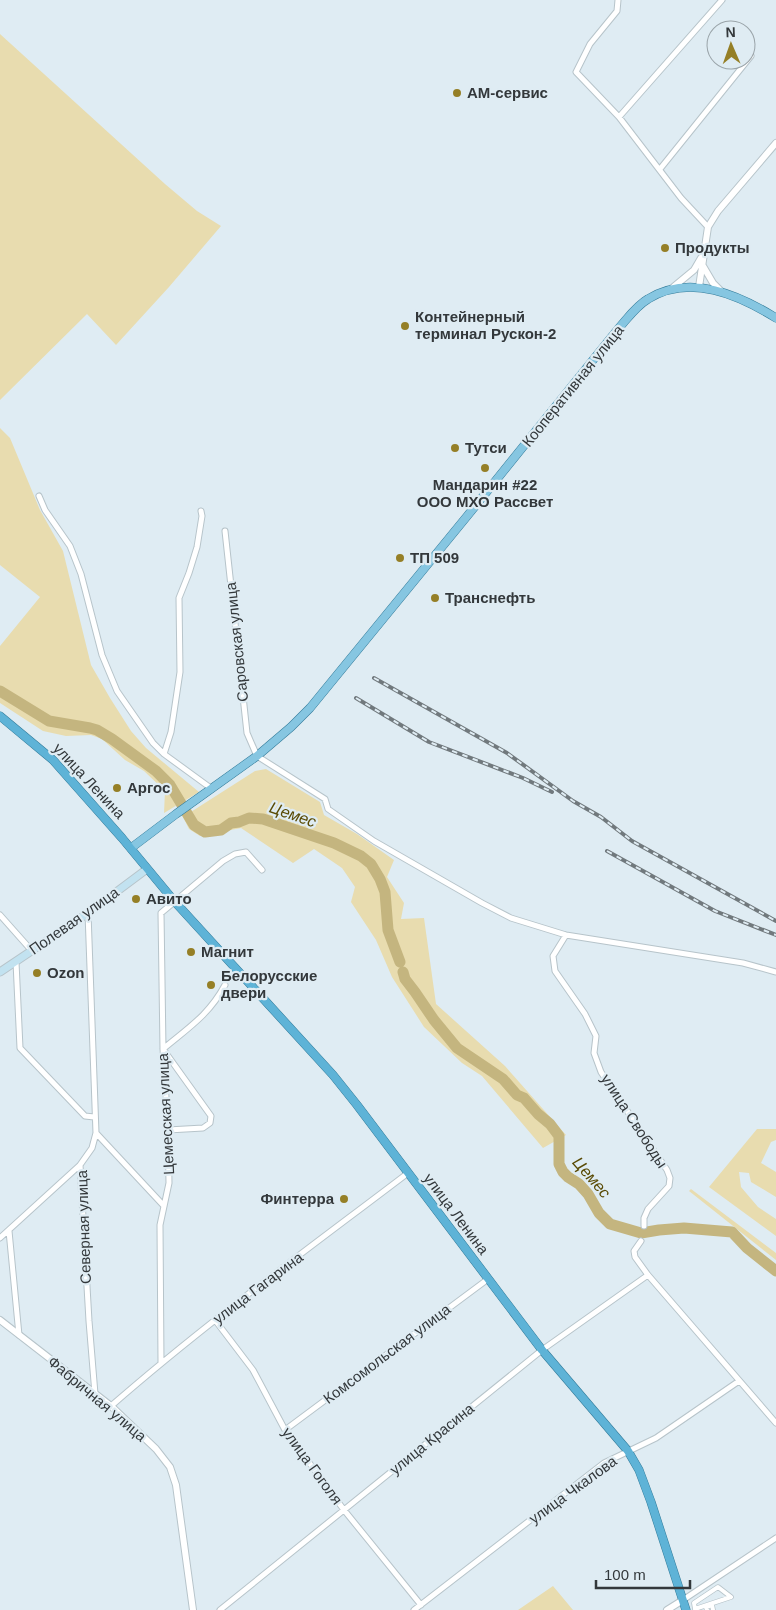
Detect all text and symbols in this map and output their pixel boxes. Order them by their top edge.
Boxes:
north arrow [706,20,756,70]
text: N [725,24,736,40]
place label: АМ-сервис [467,84,548,101]
marker: АМ-сервис [451,87,463,99]
place label: Продукты [675,239,750,256]
marker: Продукты [659,242,671,254]
place label: Контейнерный терминал Рускон-2 [415,308,556,342]
marker: Контейнерный терминал Рускон-2 [399,320,411,332]
street label: Кооперативная улица [518,321,627,450]
place label: Тутси [465,439,507,456]
marker: Тутси [449,442,461,454]
marker: Мандарин #22 ООО МХО Рассвет [479,462,491,474]
place label: Мандарин #22 ООО МХО Рассвет [417,476,553,510]
place label: ТП 509 [410,549,459,566]
marker: ТП 509 [394,552,406,564]
street label: Саровская улица [222,581,251,703]
place label: Транснефть [445,589,535,606]
marker: Транснефть [429,592,441,604]
street label: улица Ленина [50,739,129,822]
place label: Аргос [127,779,170,796]
marker: Аргос [111,782,123,794]
water label: Цемес [267,799,318,830]
street label: Полевая улица [26,883,122,958]
place label: Авито [146,890,192,907]
marker: Авито [130,893,142,905]
place label: Магнит [201,943,254,960]
marker: Магнит [185,946,197,958]
place label: Ozon [47,964,85,981]
marker: Ozon [31,967,43,979]
place label: Белорусские двери [221,967,317,1001]
marker: Белорусские двери [205,979,217,991]
street label: Цемесская улица [154,1052,177,1175]
street label: улица Свободы [598,1071,671,1171]
water label: Цемес [569,1153,614,1201]
street label: Северная улица [73,1169,94,1284]
street label: улица Ленина [420,1170,493,1258]
place label: Финтерра [261,1190,335,1207]
marker: Финтерра [338,1193,350,1205]
street label: улица Гагарина [210,1248,306,1327]
street label: Комсомольская улица [320,1300,454,1407]
street label: Фабричная улица [45,1353,150,1445]
street label: улица Красина [386,1399,478,1478]
street label: улица Гоголя [279,1424,346,1507]
street label: улица Чкалова [526,1452,620,1527]
scale bar [596,1558,690,1590]
text: 100 m [604,1566,646,1583]

